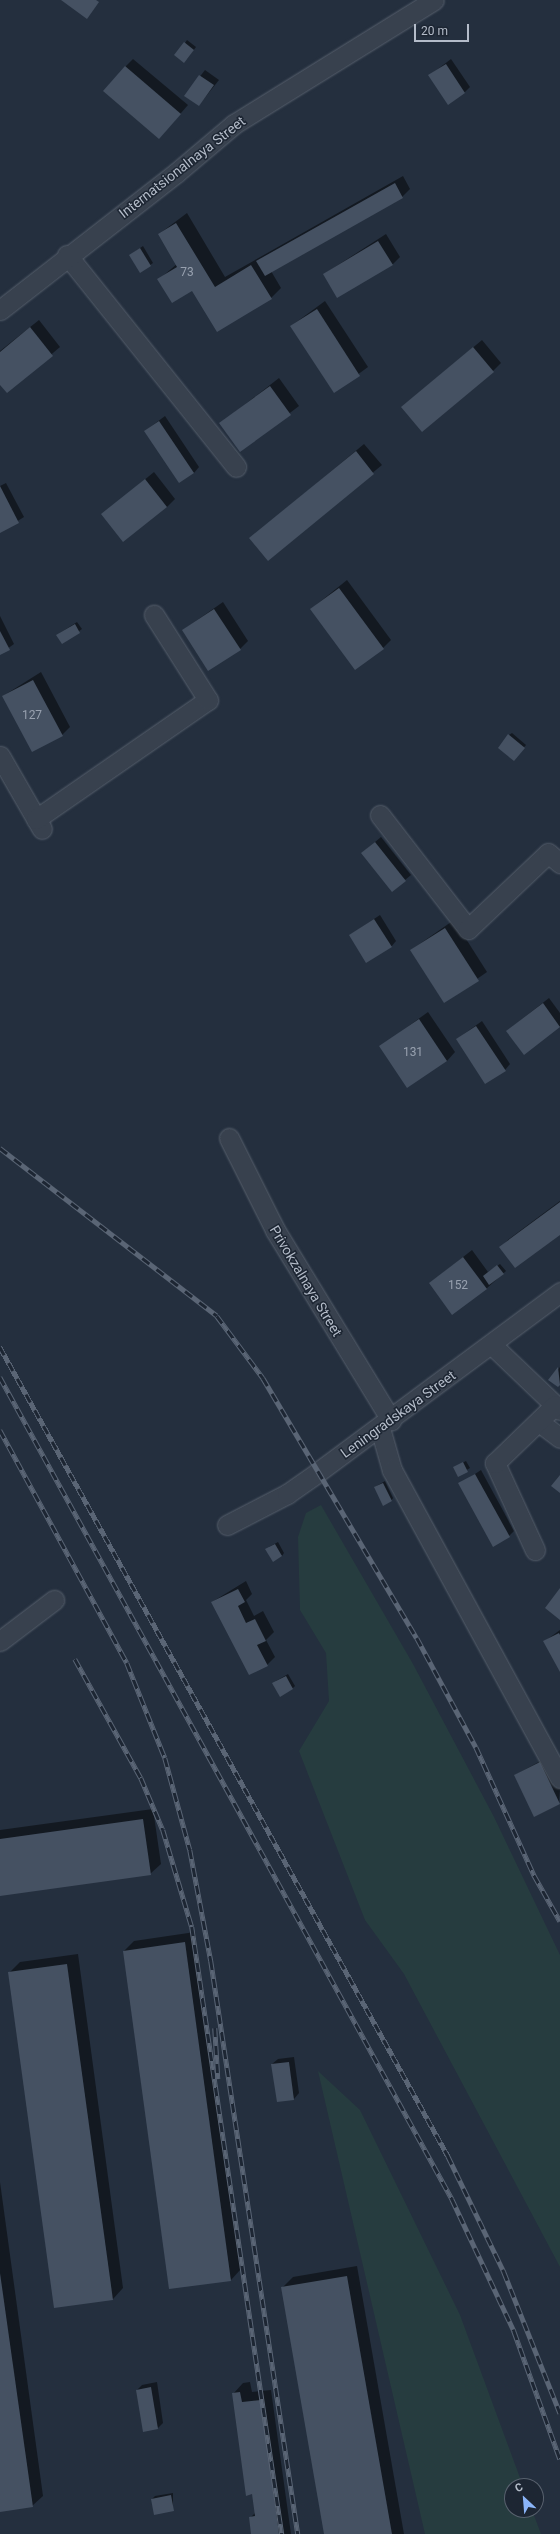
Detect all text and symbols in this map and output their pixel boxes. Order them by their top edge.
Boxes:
scale bar [416,16,471,42]
text: 20 m [421,24,448,38]
street label: Internatsionalnaya Street [116,113,248,221]
house number: 73 [180,266,194,280]
house number: 127 [22,709,42,723]
house number: 131 [403,1046,423,1060]
street label: Privokzalnaya Street [266,1222,346,1340]
house number: 152 [448,1279,468,1293]
street label: Leningradskaya Street [337,1367,459,1461]
north arrow [504,2478,544,2518]
text: С [513,2480,525,2495]

